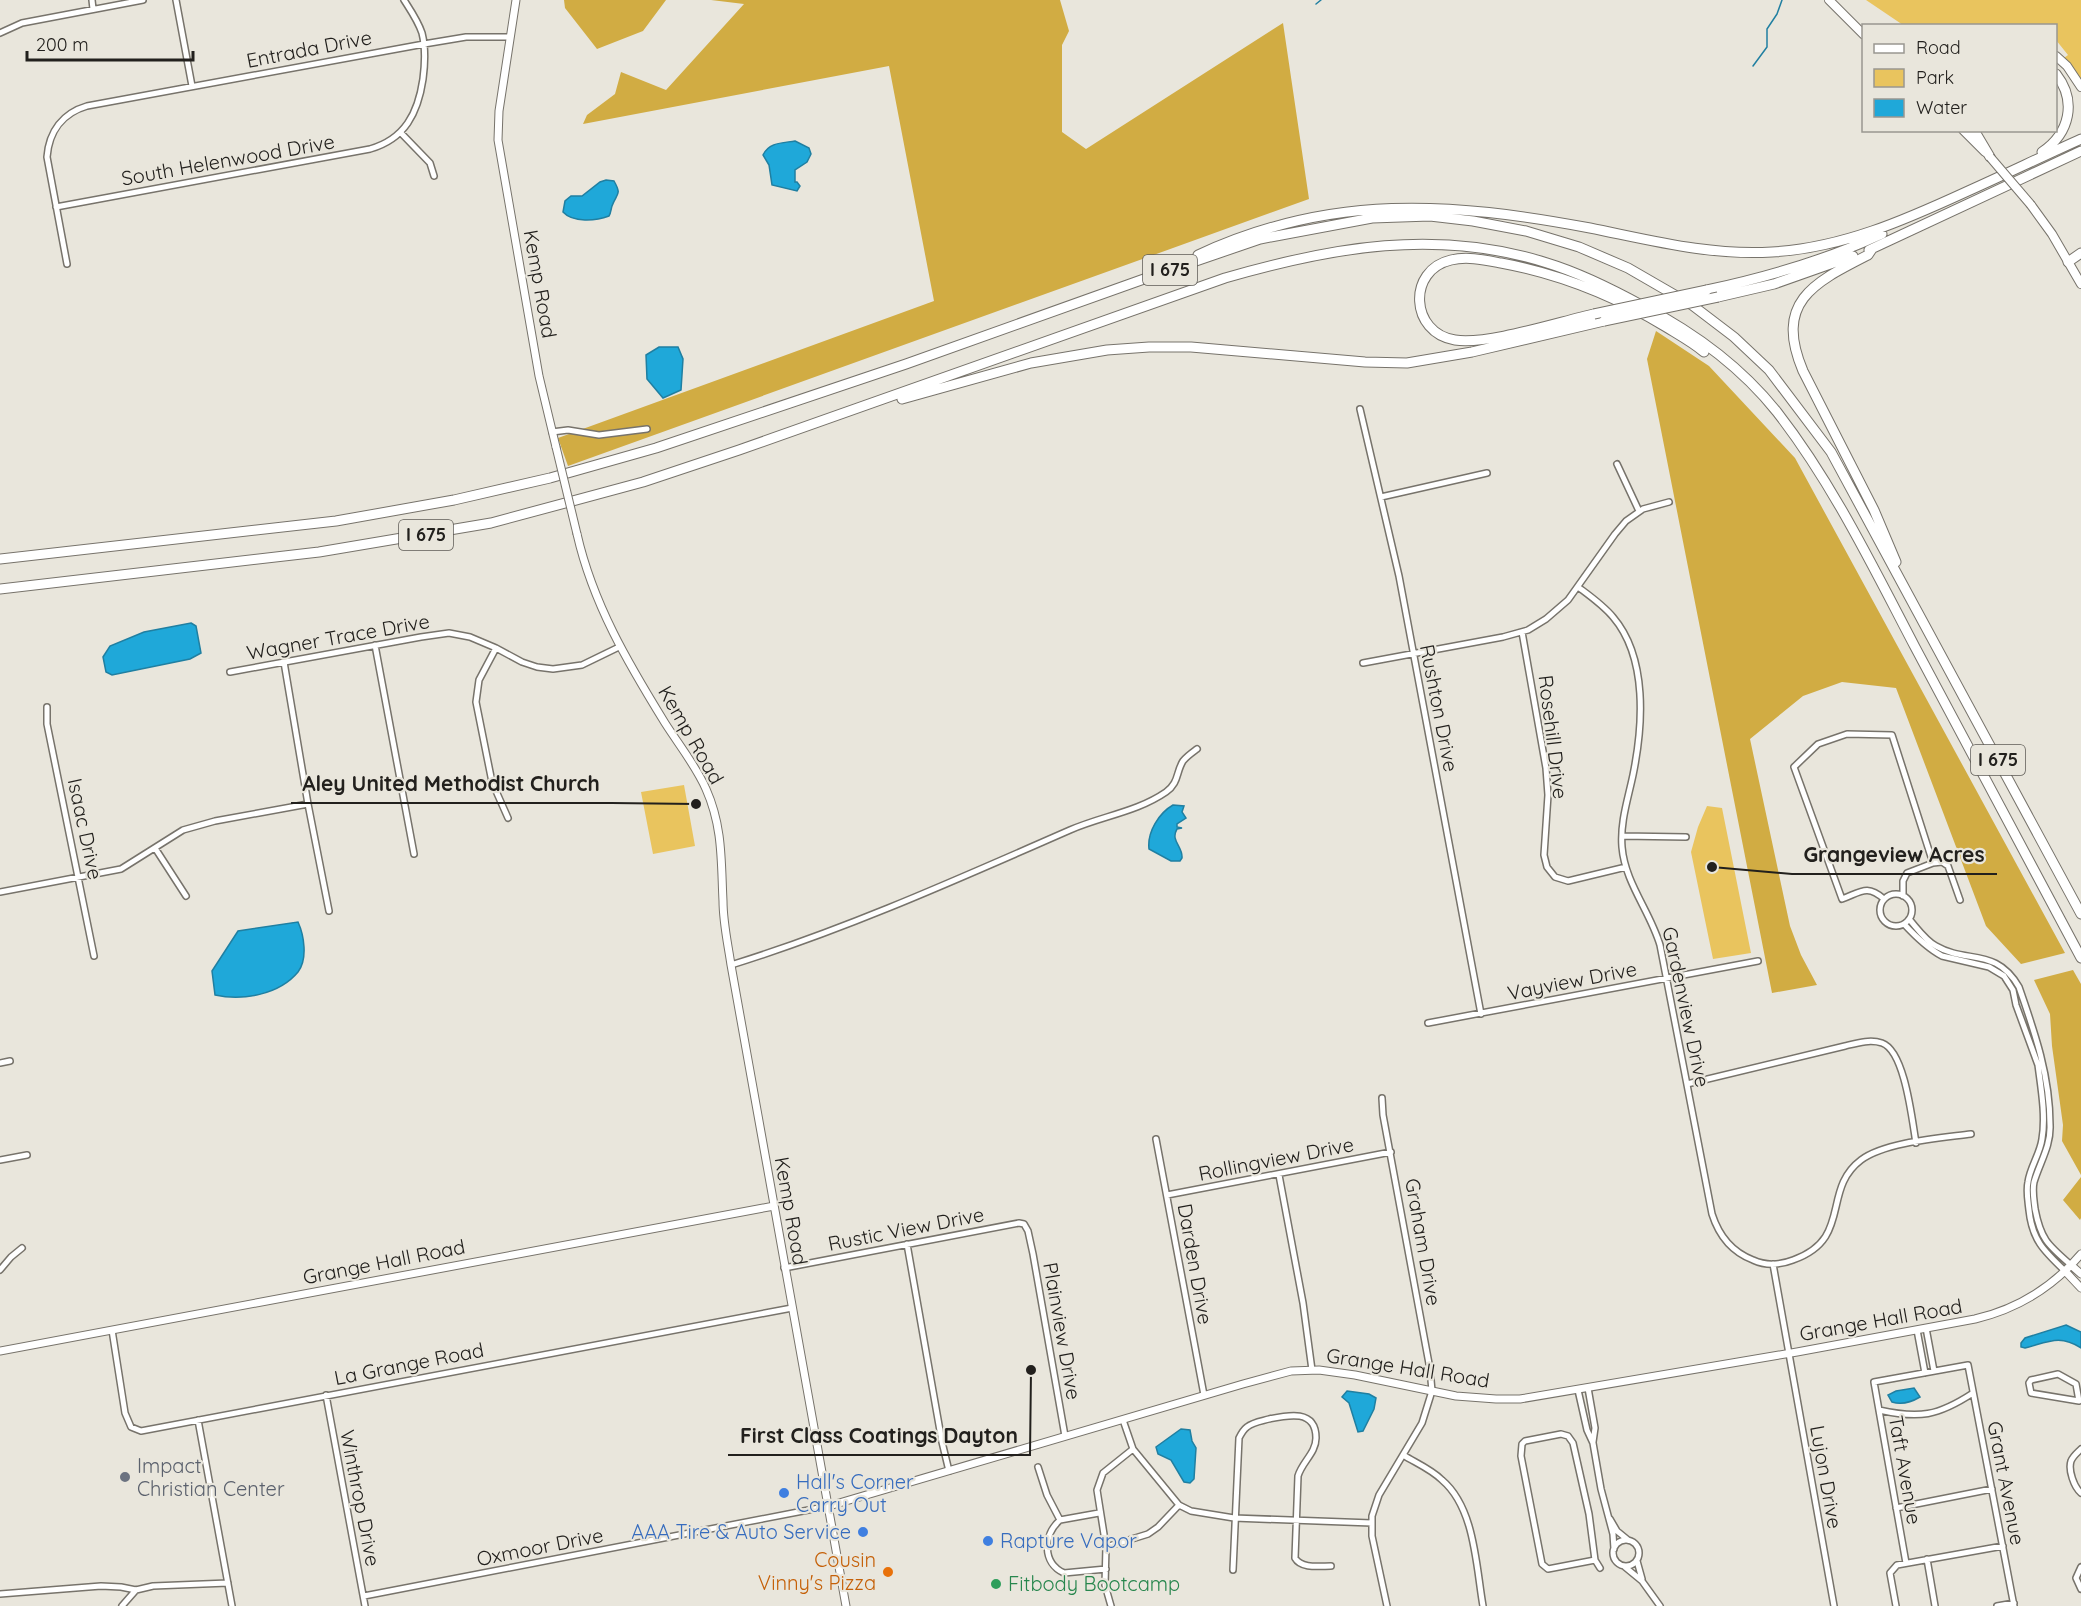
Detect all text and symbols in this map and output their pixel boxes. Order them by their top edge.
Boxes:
scale bar [27,24,194,62]
street label: Entrada Drive [244,24,374,73]
legend [1862,24,2057,132]
text: 200 m [36,33,89,56]
text: Road [1916,36,1961,59]
text: Park [1916,66,1954,89]
text: Water [1916,96,1967,119]
street label: South Helenwood Drive [119,128,337,191]
street label: Kemp Road [519,228,562,340]
road number: I 675 [1143,255,1197,285]
road number: I 675 [399,520,453,550]
street label: Wagner Trace Drive [244,608,431,665]
street label: Rushton Drive [1415,642,1464,774]
street label: Rosehill Drive [1534,674,1573,800]
street label: Kemp Road [653,681,730,789]
road number: I 675 [1971,745,2025,775]
callout: Aley United Methodist Church [291,764,612,803]
text: Aley United Methodist Church [302,770,600,796]
street label: Isaac Drive [63,776,108,882]
callout: Grangeview Acres [1792,835,1997,874]
text: Grangeview Acres [1803,841,1985,867]
street label: Gardenview Drive [1657,924,1716,1089]
street label: Vayview Drive [1505,956,1639,1005]
street label: Rollingview Drive [1196,1131,1356,1186]
street label: Kemp Road [770,1155,813,1267]
street label: Graham Drive [1400,1176,1447,1308]
street label: Rustic View Drive [826,1201,986,1256]
street label: Darden Drive [1173,1202,1218,1326]
street label: Grange Hall Road [301,1234,467,1289]
street label: Plainview Drive [1038,1260,1087,1402]
street label: Grange Hall Road [1798,1293,1964,1346]
street label: La Grange Road [332,1337,486,1390]
street label: Grange Hall Road [1325,1342,1491,1393]
street label: Taft Avenue [1884,1414,1927,1526]
callout: First Class Coatings Dayton [728,1416,1030,1455]
street label: Grant Avenue [1982,1419,2031,1547]
text: First Class Coatings Dayton [740,1422,1018,1448]
street label: Lujon Drive [1805,1423,1848,1531]
street label: Winthrop Drive [335,1428,386,1568]
place label: Impact Christian Center [137,1453,285,1501]
place label: Hall's Corner Carry Out [796,1469,914,1517]
marker: Impact Christian Center [118,1470,132,1484]
marker: Hall's Corner Carry Out [777,1486,791,1500]
place label: AAA Tire & Auto Service [631,1519,851,1544]
street label: Oxmoor Drive [474,1522,605,1571]
marker: AAA Tire & Auto Service [856,1525,870,1539]
place label: Rapture Vapor [1000,1528,1137,1553]
marker: Rapture Vapor [981,1534,995,1548]
place label: Cousin Vinny's Pizza [758,1547,876,1595]
marker: Cousin Vinny's Pizza [881,1565,895,1579]
place label: Fitbody Bootcamp [1008,1571,1180,1596]
marker: Fitbody Bootcamp [989,1577,1003,1591]

